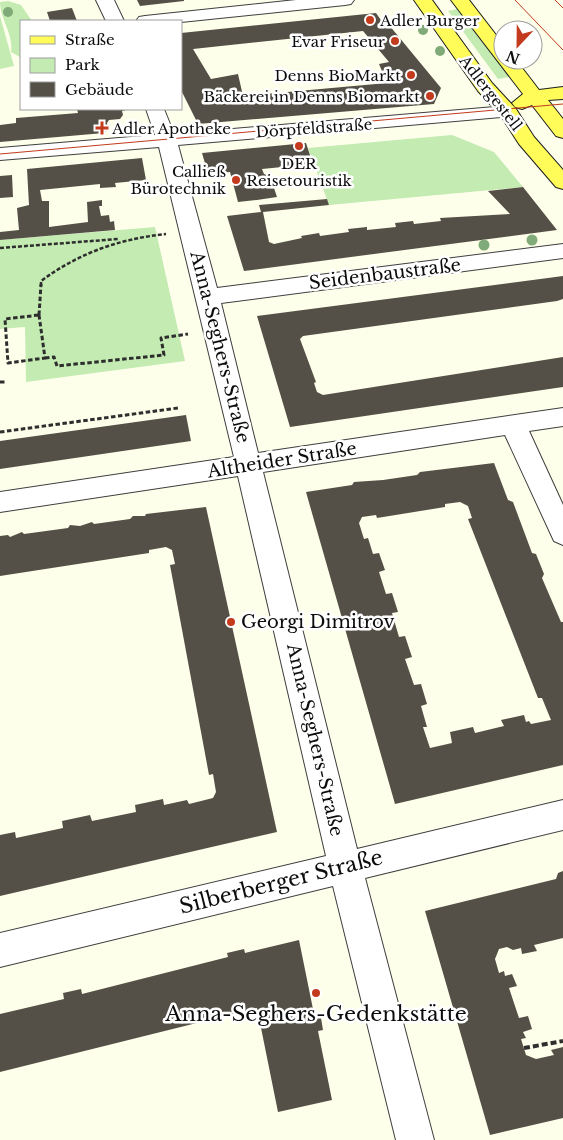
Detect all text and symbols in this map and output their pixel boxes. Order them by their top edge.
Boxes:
place label: Adler Burger [379,11,480,30]
marker: Adler Burger [364,14,376,26]
legend [20,20,182,110]
north arrow [493,20,543,70]
text: Straße [65,30,115,49]
place label: Evar Friseur [291,32,386,51]
marker: Evar Friseur [389,35,401,47]
text: N [504,46,523,68]
street label: Adlergestell [455,51,526,135]
text: Park [65,55,101,74]
place label: Denns BioMarkt [275,66,401,85]
marker: Denns BioMarkt [405,69,417,81]
text: Gebäude [65,80,134,99]
place label: Bäckerei in Denns Biomarkt [204,87,420,106]
marker: Bäckerei in Denns Biomarkt [424,90,436,102]
street label: Dörpfeldstraße [255,114,373,142]
place label: Adler Apotheke [111,119,231,138]
marker: Adler Apotheke [96,122,108,134]
marker: DER Reisetouristik [293,140,305,152]
place label: DER Reisetouristik [246,154,352,190]
place label: Calließ Bürotechnik [130,162,227,198]
marker: Calließ Bürotechnik [230,174,242,186]
street label: Anna-Seghers-Straße [185,248,255,445]
street label: Seidenbaustraße [308,254,462,294]
street label: Altheider Straße [205,437,358,483]
place label: Georgi Dimitrov [241,611,395,633]
marker: Georgi Dimitrov [225,616,237,628]
street label: Anna-Seghers-Straße [282,641,348,838]
street label: Silberberger Straße [177,844,385,920]
marker: Anna-Seghers-Gedenkstätte [310,987,322,999]
place label: Anna-Seghers-Gedenkstätte [164,1001,467,1027]

